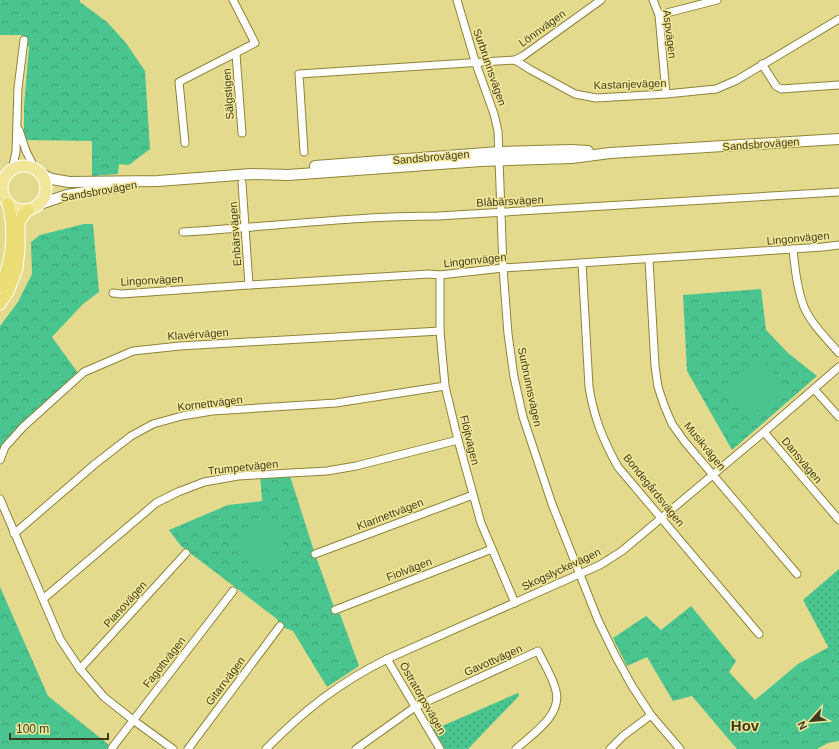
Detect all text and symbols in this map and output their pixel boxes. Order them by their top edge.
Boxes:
street label: Lönnvägen [516,7,568,49]
street label: Aspvägen [661,9,679,59]
street label: Surbrunnsvägen [471,27,509,107]
street label: Sälgstigen [220,68,236,120]
street label: Kastanjevägen [593,77,667,91]
street label: Sandsbrovägen [722,135,800,153]
street label: Sandsbrovägen [392,148,470,166]
street label: Sandsbrovägen [60,178,138,204]
street label: Blåbärsvägen [476,193,544,209]
street label: Enbärsvägen [227,201,243,267]
street label: Lingonvägen [766,229,830,247]
street label: Lingonvägen [443,251,507,269]
street label: Lingonvägen [120,272,184,288]
street label: Klavérvägen [167,326,229,342]
street label: Surbrunnsvägen [516,346,544,428]
street label: Kornettvägen [177,393,243,413]
street label: Flöjtvägen [458,414,482,466]
street label: Musikvägen [682,419,728,473]
street label: Dansvägen [780,435,824,485]
street label: Bondegårdsvägen [621,452,687,528]
street label: Trumpetvägen [207,457,279,477]
street label: Klarinettvägen [355,496,425,532]
street label: Skogslyckevägen [520,545,602,593]
street label: Fiolvägen [385,555,433,583]
street label: Pianovägen [101,578,149,630]
street label: Fagottvägen [140,634,188,690]
street label: Gavottvägen [462,642,524,678]
street label: Gitarrvägen [203,654,247,708]
street label: Östratorpsvägen [397,660,449,736]
north arrow [791,701,831,741]
scale bar [10,715,108,741]
district label: Hov [731,717,760,734]
text: N [795,719,809,732]
text: 100 m [16,722,49,736]

